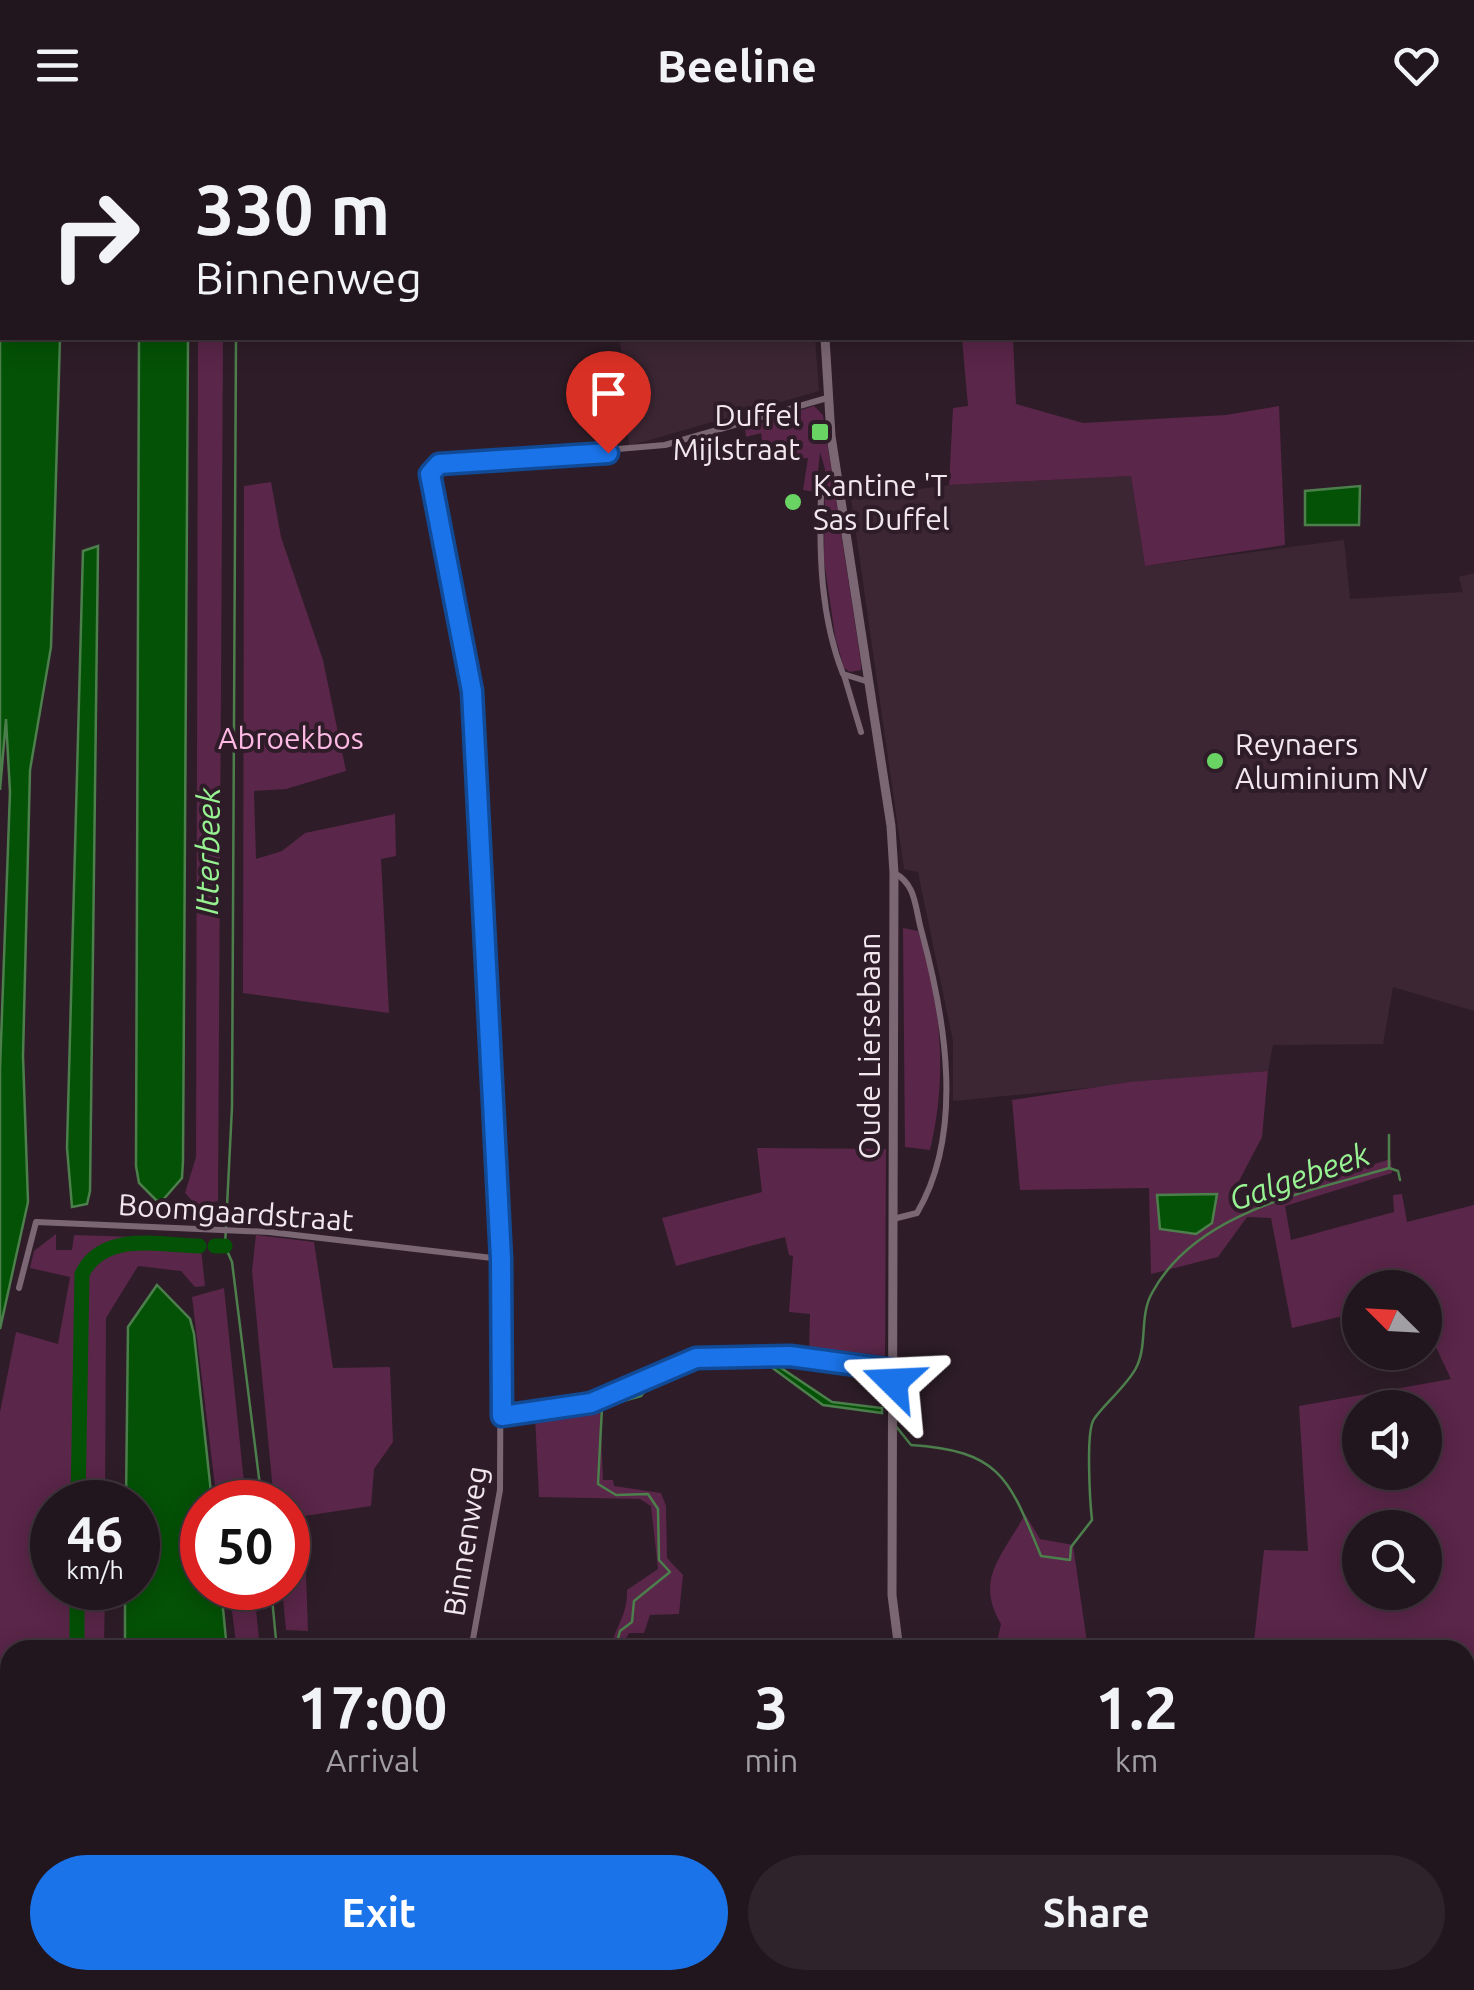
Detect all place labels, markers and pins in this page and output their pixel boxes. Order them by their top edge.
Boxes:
pin [566,351,651,454]
place label: Duffel Mijlstraat [673,398,800,466]
marker: Duffel Mijlstraat [809,421,831,443]
place label: Kantine 'T Sas Duffel [813,468,950,536]
marker: Kantine 'T Sas Duffel [782,491,804,513]
place label: Reynaers Aluminium NV [1235,727,1427,795]
marker: Reynaers Aluminium NV [1204,750,1226,772]

